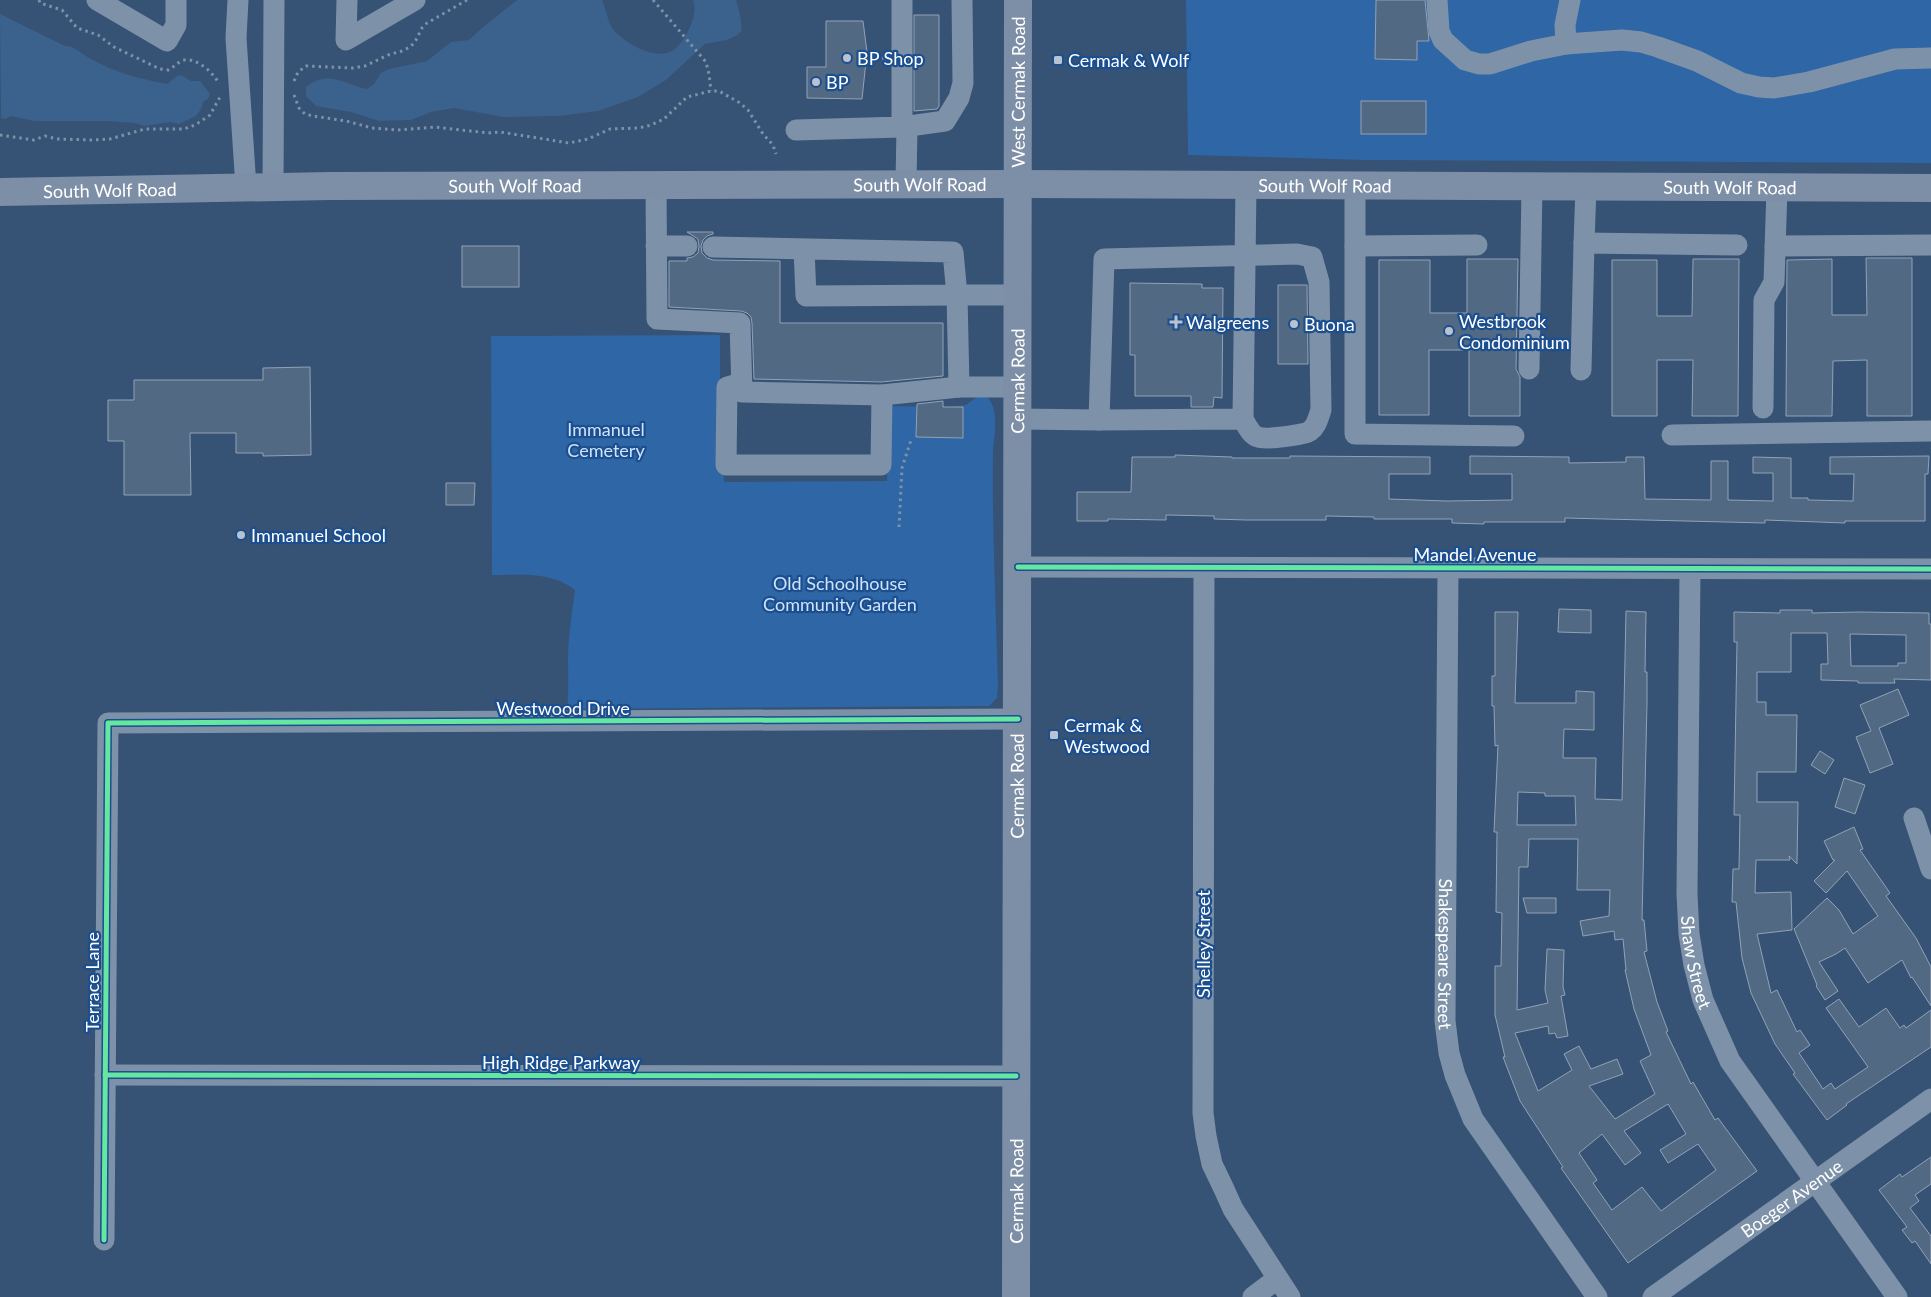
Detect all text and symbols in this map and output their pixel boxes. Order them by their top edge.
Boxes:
street label: West Cermak Road [1007,16,1029,168]
place label: BP Shop [857,47,924,69]
place label: Cermak & Wolf [1068,49,1190,71]
marker: BP Shop [841,52,853,64]
marker: Cermak & Wolf [1052,54,1064,66]
place label: BP [826,71,849,93]
marker: BP [810,76,822,88]
street label: South Wolf Road [853,173,987,195]
street label: South Wolf Road [448,174,582,197]
street label: South Wolf Road [1258,174,1392,197]
street label: South Wolf Road [1663,176,1797,198]
street label: South Wolf Road [43,178,177,202]
place label: Westbrook Condominium [1459,310,1570,353]
place label: Walgreens [1186,311,1269,333]
place label: Buona [1304,313,1355,335]
marker: Walgreens [1170,316,1182,328]
marker: Buona [1288,318,1300,330]
marker: Westbrook Condominium [1443,325,1455,337]
street label: Cermak Road [1006,328,1028,434]
park label: Immanuel Cemetery [567,418,645,461]
place label: Immanuel School [251,524,386,546]
marker: Immanuel School [235,529,247,541]
street label: Mandel Avenue [1414,543,1536,565]
park label: Old Schoolhouse Community Garden [763,572,917,615]
street label: Westwood Drive [496,697,630,719]
place label: Cermak & Westwood [1064,714,1150,757]
marker: Cermak & Westwood [1048,729,1060,741]
street label: Cermak Road [1006,733,1028,839]
street label: Shakespeare Street [1434,878,1457,1031]
street label: Shelley Street [1192,890,1214,998]
street label: Shaw Street [1677,915,1717,1013]
street label: Terrace Lane [81,932,103,1032]
street label: High Ridge Parkway [482,1051,641,1073]
street label: Cermak Road [1005,1138,1027,1244]
street label: Boeger Avenue [1736,1155,1847,1242]

